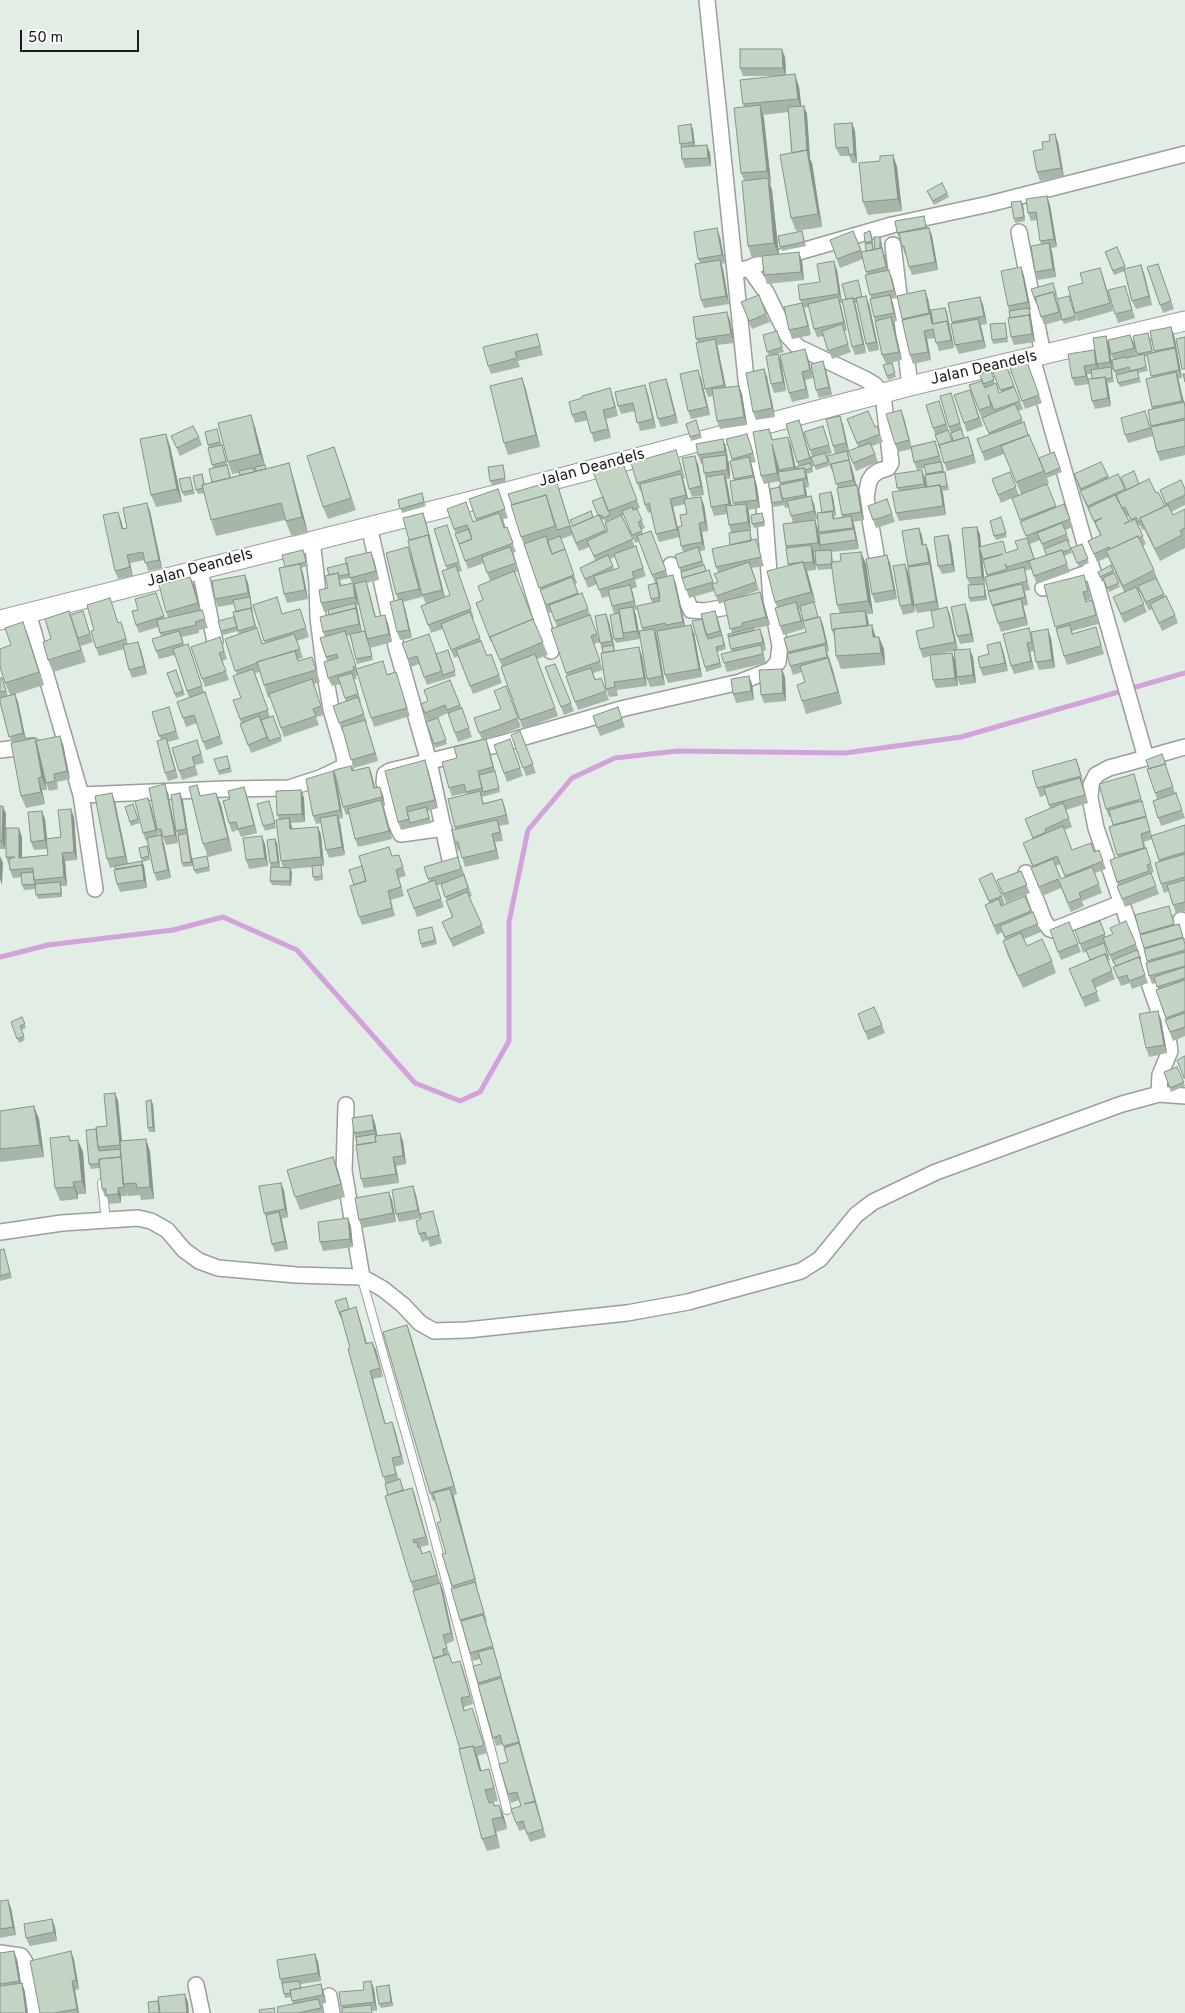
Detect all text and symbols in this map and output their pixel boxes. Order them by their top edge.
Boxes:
scale bar [22,20,141,52]
text: 50 m [28,29,63,48]
street label: Jalan Deandels [929,347,1039,391]
street label: Jalan Deandels [537,446,647,492]
street label: Jalan Deandels [145,546,255,592]

